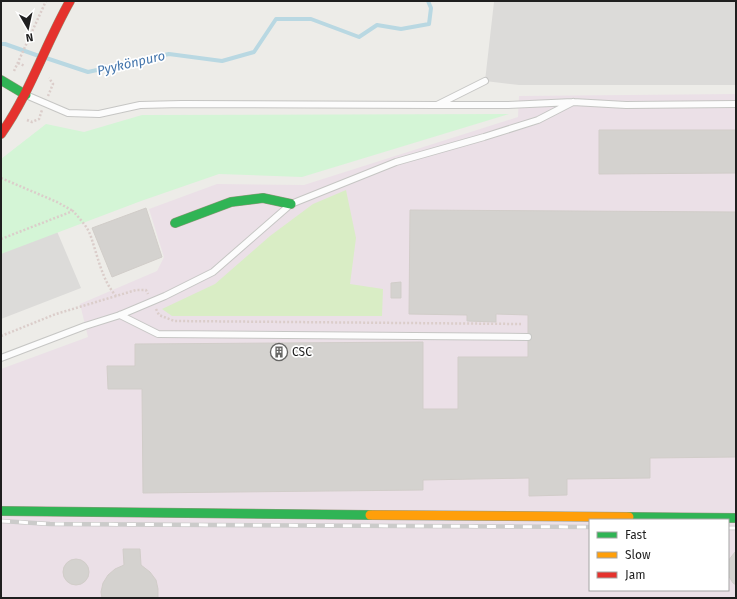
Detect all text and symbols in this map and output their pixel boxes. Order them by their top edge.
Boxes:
north arrow [8,8,48,48]
text: N [25,30,34,44]
water label: Pyykönpuro [96,48,166,78]
building icon: CSC [269,342,289,362]
place label: CSC [292,345,312,359]
legend [589,519,729,591]
text: Fast [625,528,647,542]
text: Slow [625,548,651,562]
text: Jam [625,568,645,582]

